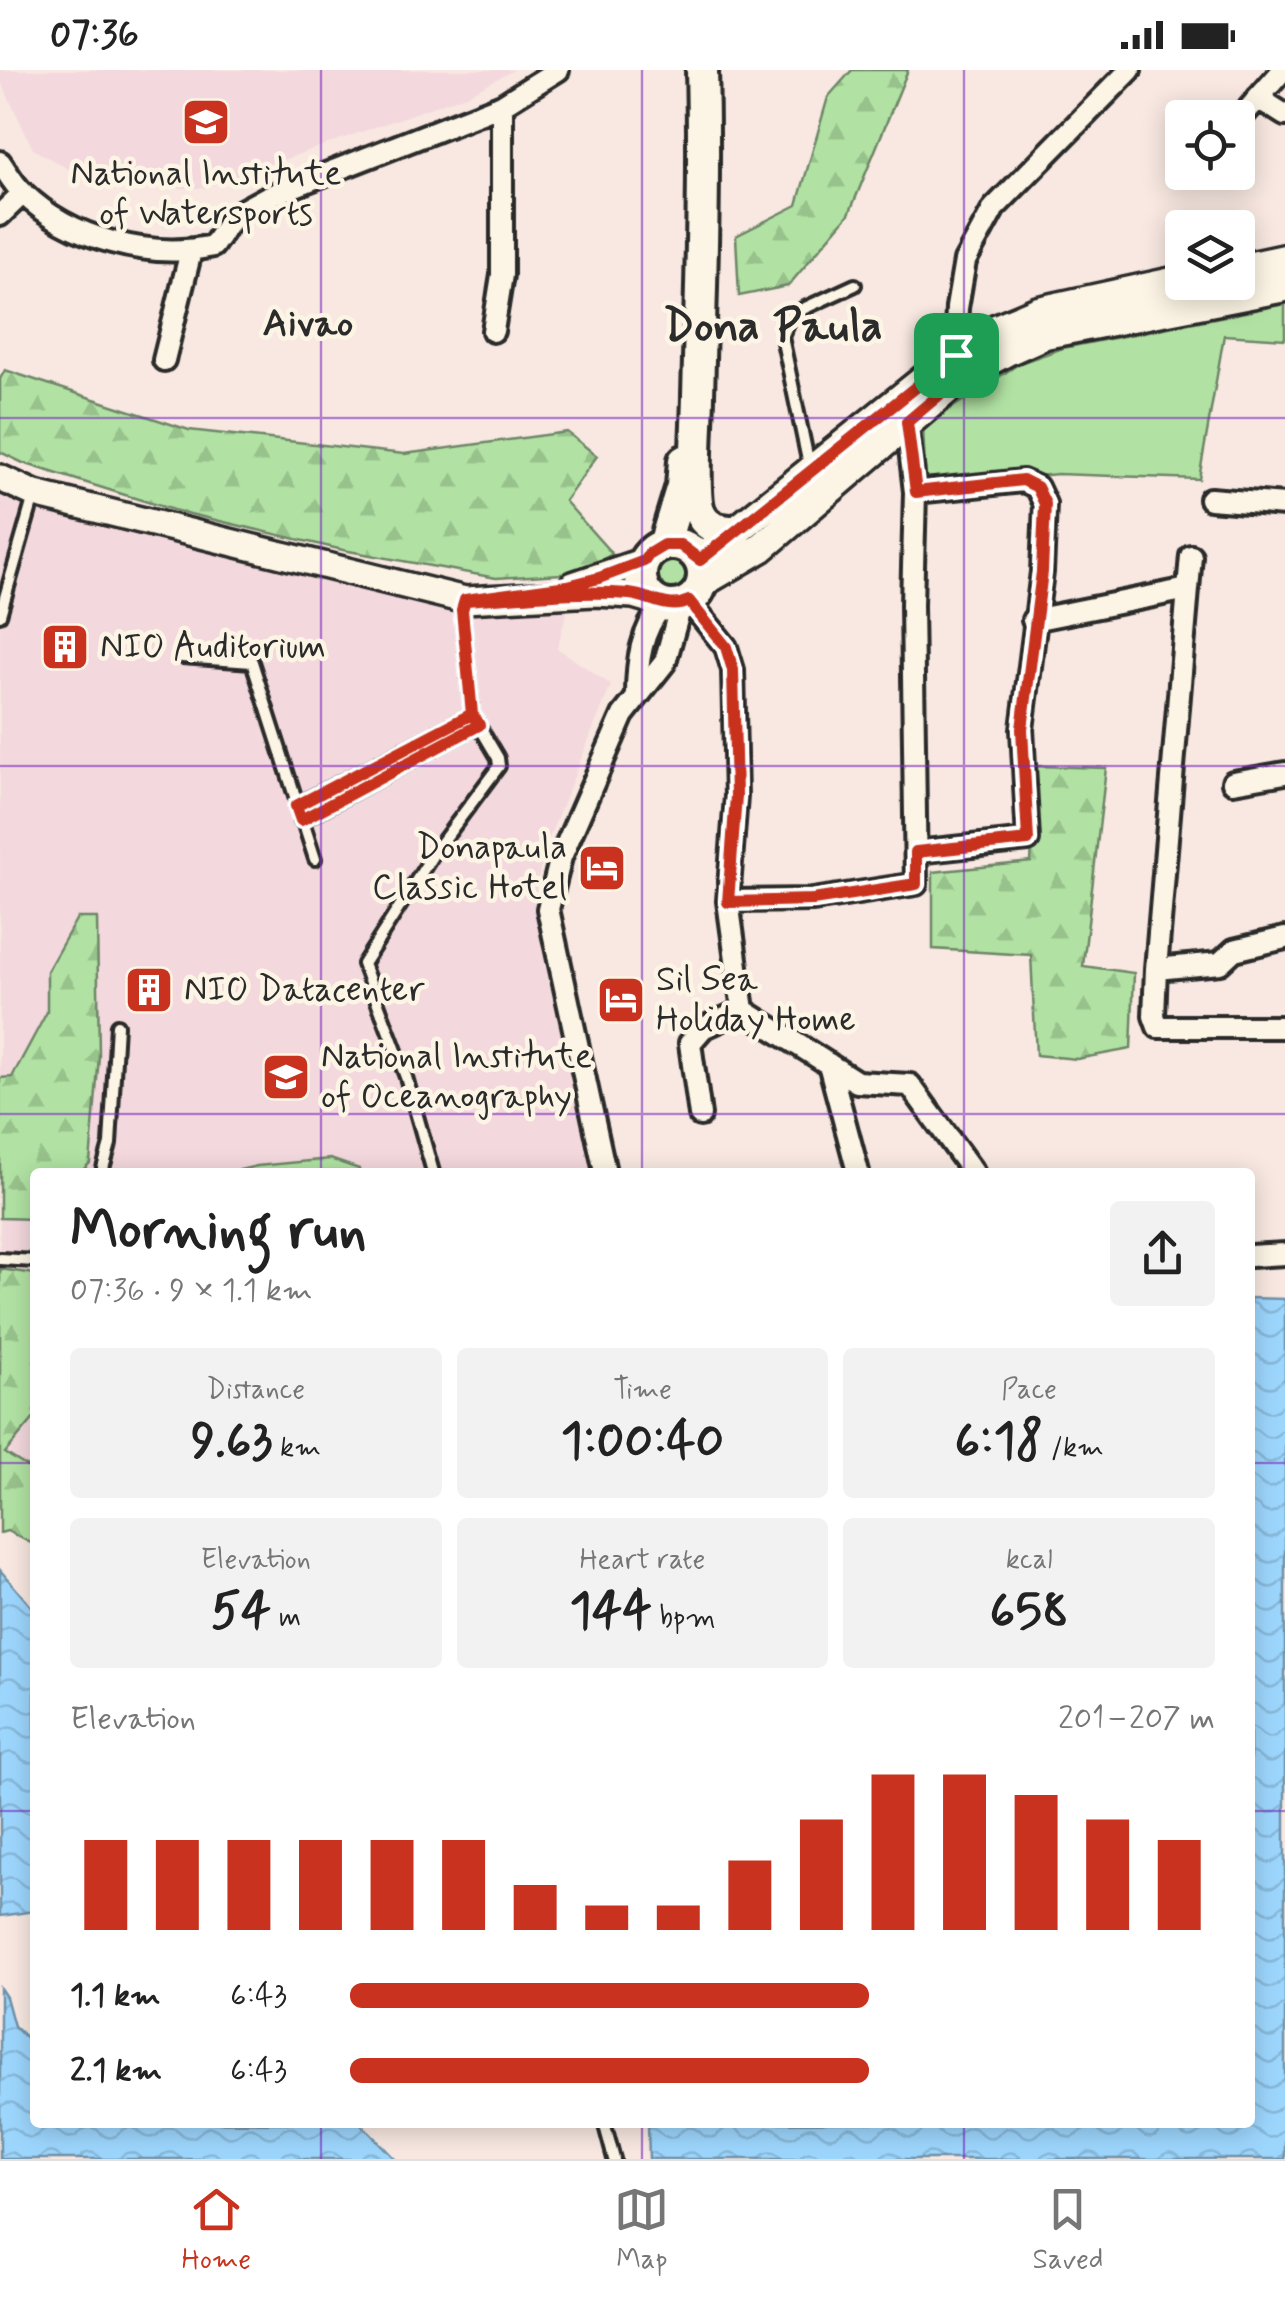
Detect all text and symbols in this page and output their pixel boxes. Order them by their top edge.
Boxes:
text: 07:36 [50,11,139,60]
school or university icon: National Institute of Watersports [180,96,232,148]
map controls [1165,100,1255,300]
button: locate [1165,100,1255,190]
place label: National Institute of Watersports [71,151,341,237]
button: layers [1165,210,1255,300]
district label: Dona Paula [663,298,883,357]
district label: Aivao [263,300,353,349]
pin [914,313,999,398]
icon: arrive [929,328,984,383]
building icon: NIO Auditorium [39,621,91,673]
place label: NIO Auditorium [100,624,326,670]
place label: Donapaula Classic Hotel [372,825,567,911]
hotel icon: Donapaula Classic Hotel [576,842,628,894]
place label: Sil Sea Holiday Home [656,957,856,1043]
building icon: NIO Datacenter [123,964,175,1016]
place label: NIO Datacenter [184,967,425,1013]
hotel icon: Sil Sea Holiday Home [595,974,647,1026]
place label: National Institute of Oceanography [321,1034,592,1120]
school or university icon: National Institute of Oceanography [260,1051,312,1103]
text: Morning run [70,1196,367,1268]
button: share [1110,1201,1215,1306]
text: 07:36 · 9 × 1.1 km [70,1270,312,1312]
text: Distance [207,1372,305,1409]
text: Time [613,1372,672,1409]
text: Pace [1001,1372,1057,1409]
text: 9.63 [191,1409,272,1475]
text: 1:00:40 [561,1409,724,1475]
text: 6:18 [954,1409,1043,1475]
text: km [272,1430,321,1467]
text: /km [1043,1430,1104,1467]
text: Elevation [201,1542,311,1579]
text: Heart rate [580,1542,705,1579]
text: kcal [1006,1542,1053,1579]
text: 54 [211,1579,271,1645]
text: 144 [569,1579,652,1645]
text: 658 [990,1579,1069,1645]
text: m [271,1600,301,1637]
text: bpm [652,1600,716,1637]
text: Elevation [70,1698,196,1740]
text: 201–207 m [1058,1698,1215,1740]
text: 1.1 km [70,1975,161,2017]
text: 6:43 [230,1975,287,2017]
text: 2.1 km [70,2050,162,2092]
text: 6:43 [230,2050,287,2092]
tab: Home [182,2182,251,2279]
tab: Map [614,2182,669,2279]
tab: Saved [1033,2182,1103,2279]

